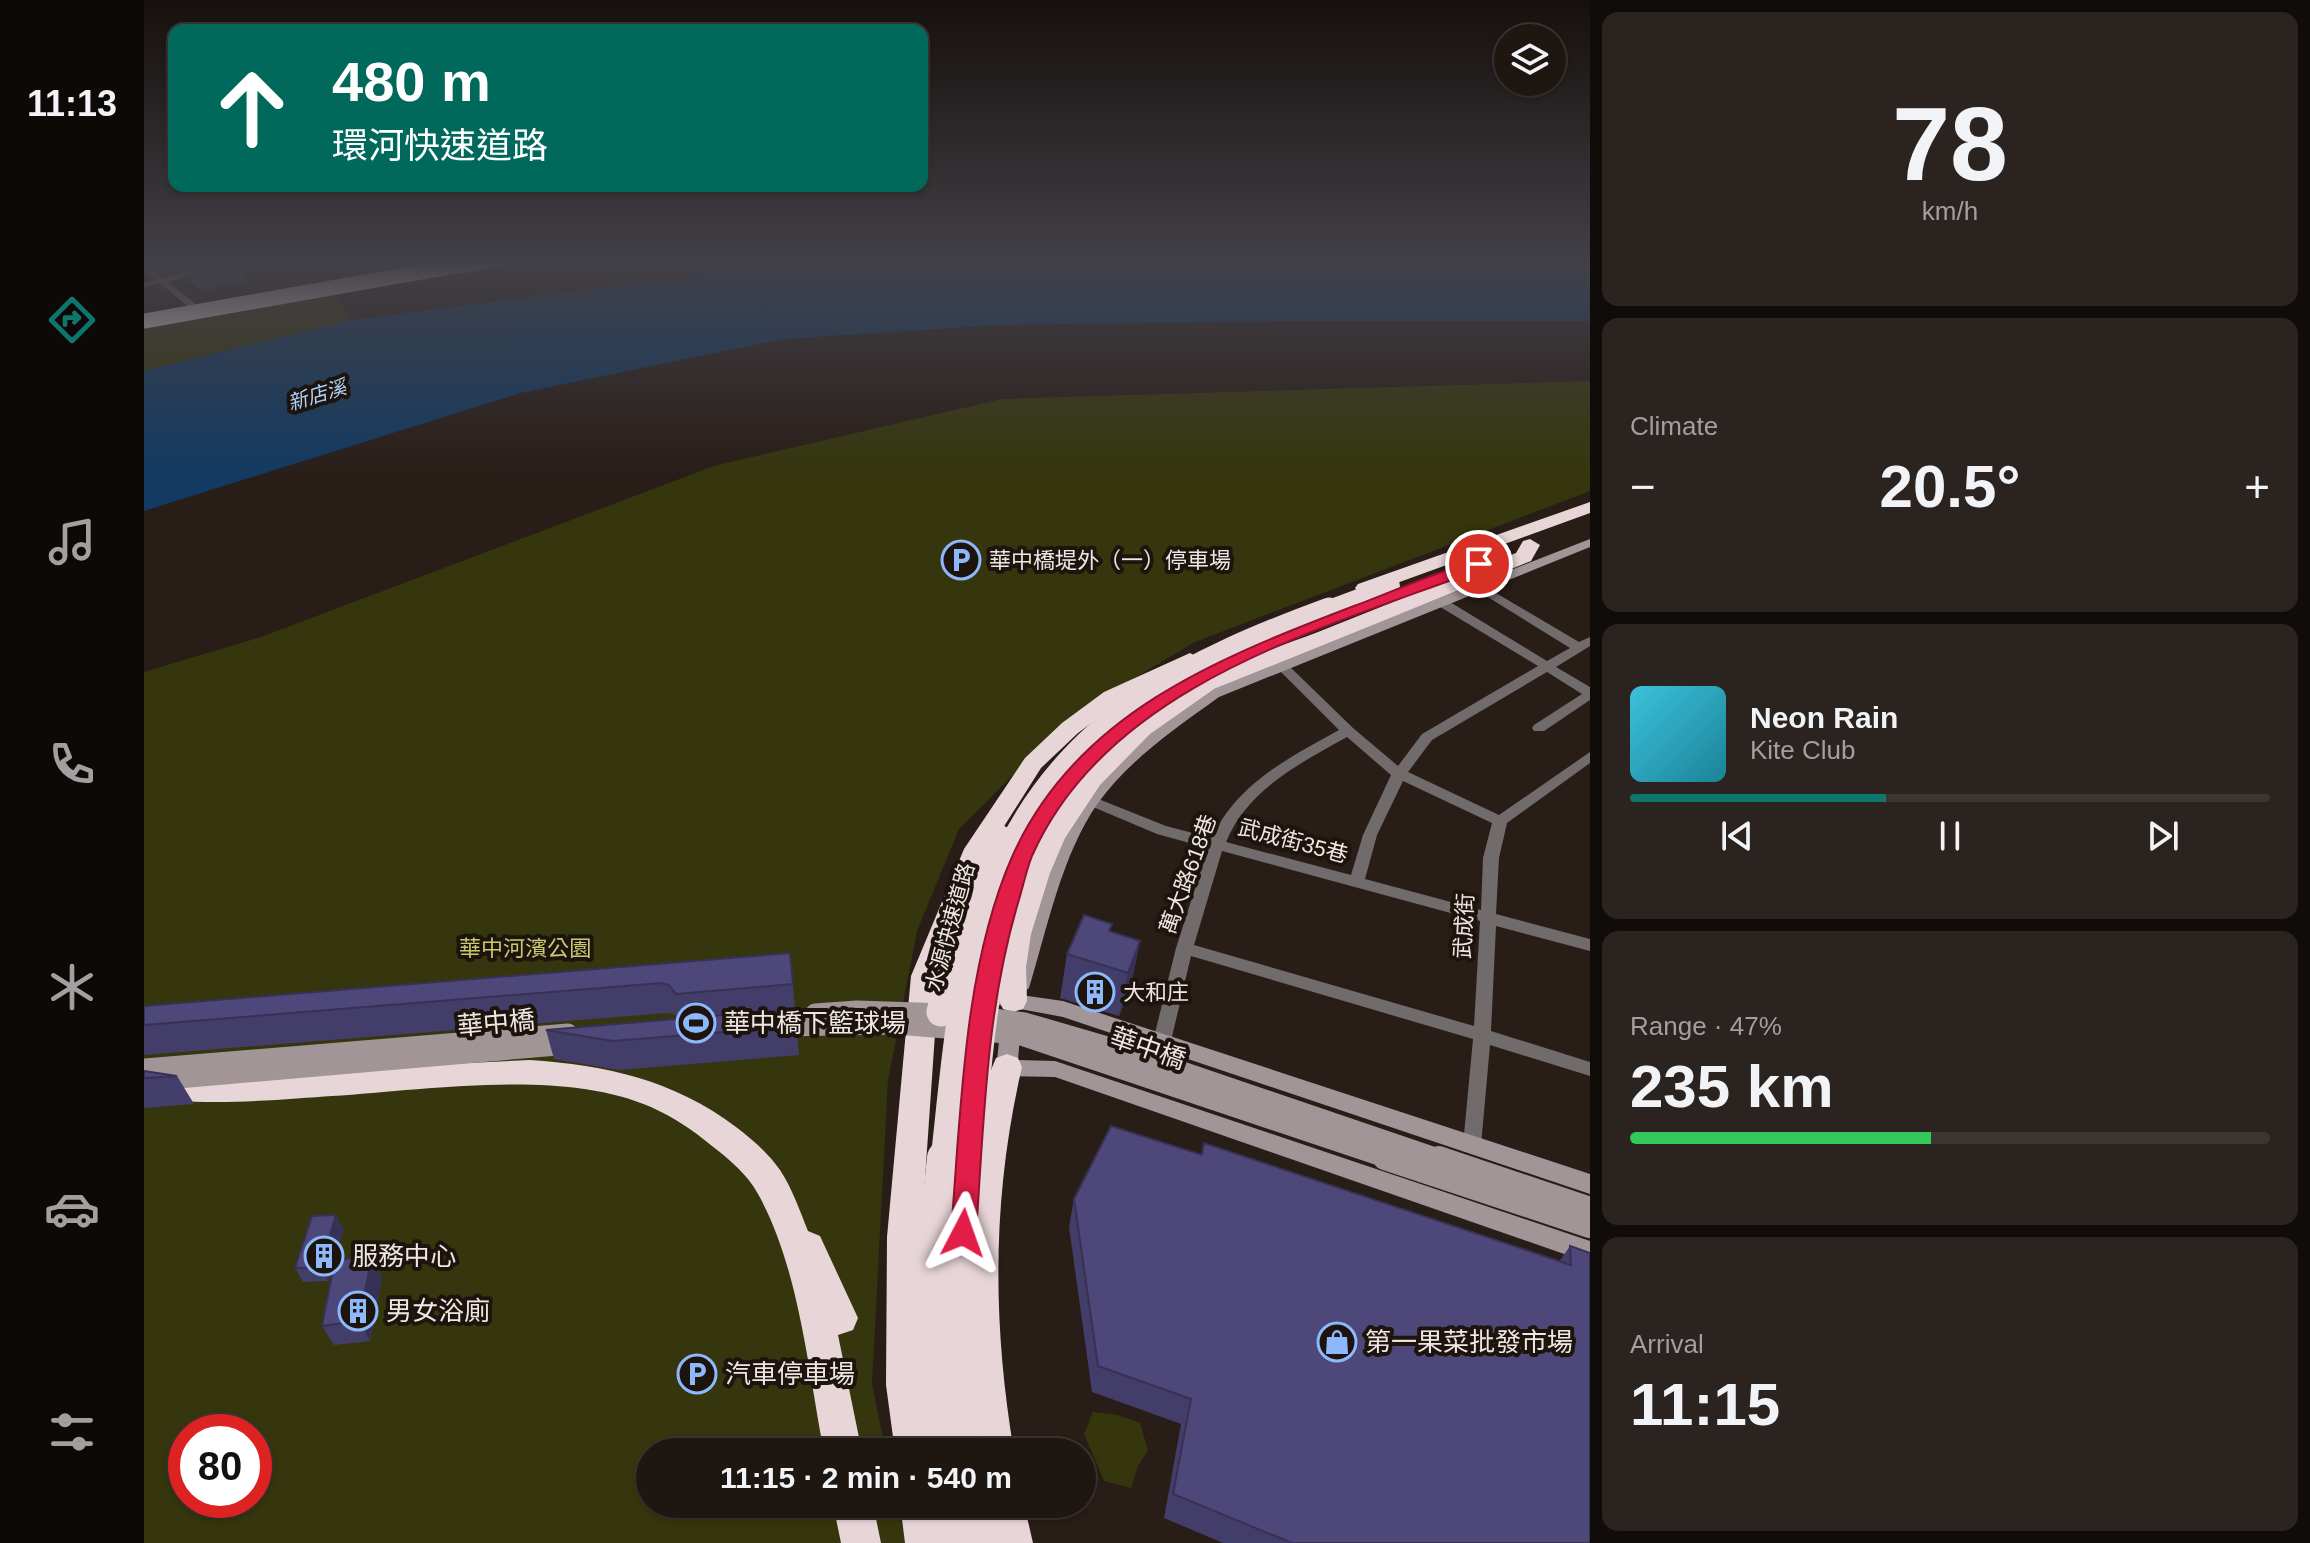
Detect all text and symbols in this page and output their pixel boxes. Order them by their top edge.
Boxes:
map controls [1494,24,1566,96]
button: layers [1494,24,1566,96]
text: 480 m [332,50,491,113]
icon: ahead [200,56,304,160]
text: 11:13 [27,83,117,124]
text: 78 [1892,86,2008,202]
text: 環河快速道路 [332,125,548,166]
text: km/h [1922,196,1978,226]
icon: directions [44,292,100,348]
water label: 新店溪 [285,375,352,414]
text: Climate [1630,411,1718,441]
text: 20.5° [1880,453,2020,520]
text: − [1630,462,1656,511]
text: + [2244,462,2270,511]
icon: music [44,514,100,570]
pin [1445,530,1513,598]
parking icon: 華中橋堤外（一）停車場 [940,539,982,581]
icon: arrive [1457,542,1501,586]
place label: 華中橋堤外（一）停車場 [989,548,1231,573]
text: Neon Rain [1750,701,1898,734]
text: Kite Club [1750,735,1856,765]
icon: phone [44,736,100,792]
street label: 萬大路618巷 [1155,811,1221,937]
street label: 武成街35巷 [1235,814,1351,868]
icon: previous [1715,814,1759,858]
icon: pause [1928,814,1972,858]
icon: next [2141,814,2185,858]
street label: 水源快速道路 [921,860,979,994]
street label: 武成街 [1450,892,1478,960]
park label: 華中河濱公園 [459,936,591,961]
icon: climate [44,959,100,1015]
building icon: 大和庄 [1074,971,1116,1013]
place label: 大和庄 [1123,980,1189,1005]
sports icon: 華中橋下籃球場 [675,1002,717,1044]
street label: 華中橋 [456,1005,536,1041]
place label: 華中橋下籃球場 [724,1008,906,1038]
text: Range · 47% [1630,1011,1782,1041]
street label: 華中橋 [1106,1021,1190,1075]
text: 235 km [1630,1053,1834,1120]
icon: car [44,1181,100,1237]
position arrow [921,1191,1005,1275]
building icon: 服務中心 [303,1235,345,1277]
place label: 服務中心 [352,1241,456,1271]
building icon: 男女浴廁 [337,1290,379,1332]
place label: 男女浴廁 [386,1296,490,1326]
shop icon: 第一果菜批發市場 [1316,1321,1358,1363]
place label: 第一果菜批發市場 [1365,1327,1573,1357]
text: Arrival [1630,1329,1704,1359]
parking icon: 汽車停車場 [676,1353,718,1395]
place label: 汽車停車場 [725,1359,855,1389]
text: 11:15 [1630,1371,1780,1438]
icon: filters [44,1404,100,1460]
speed limit sign: 80 [168,1414,272,1518]
text: 11:15 · 2 min · 540 m [720,1461,1012,1494]

